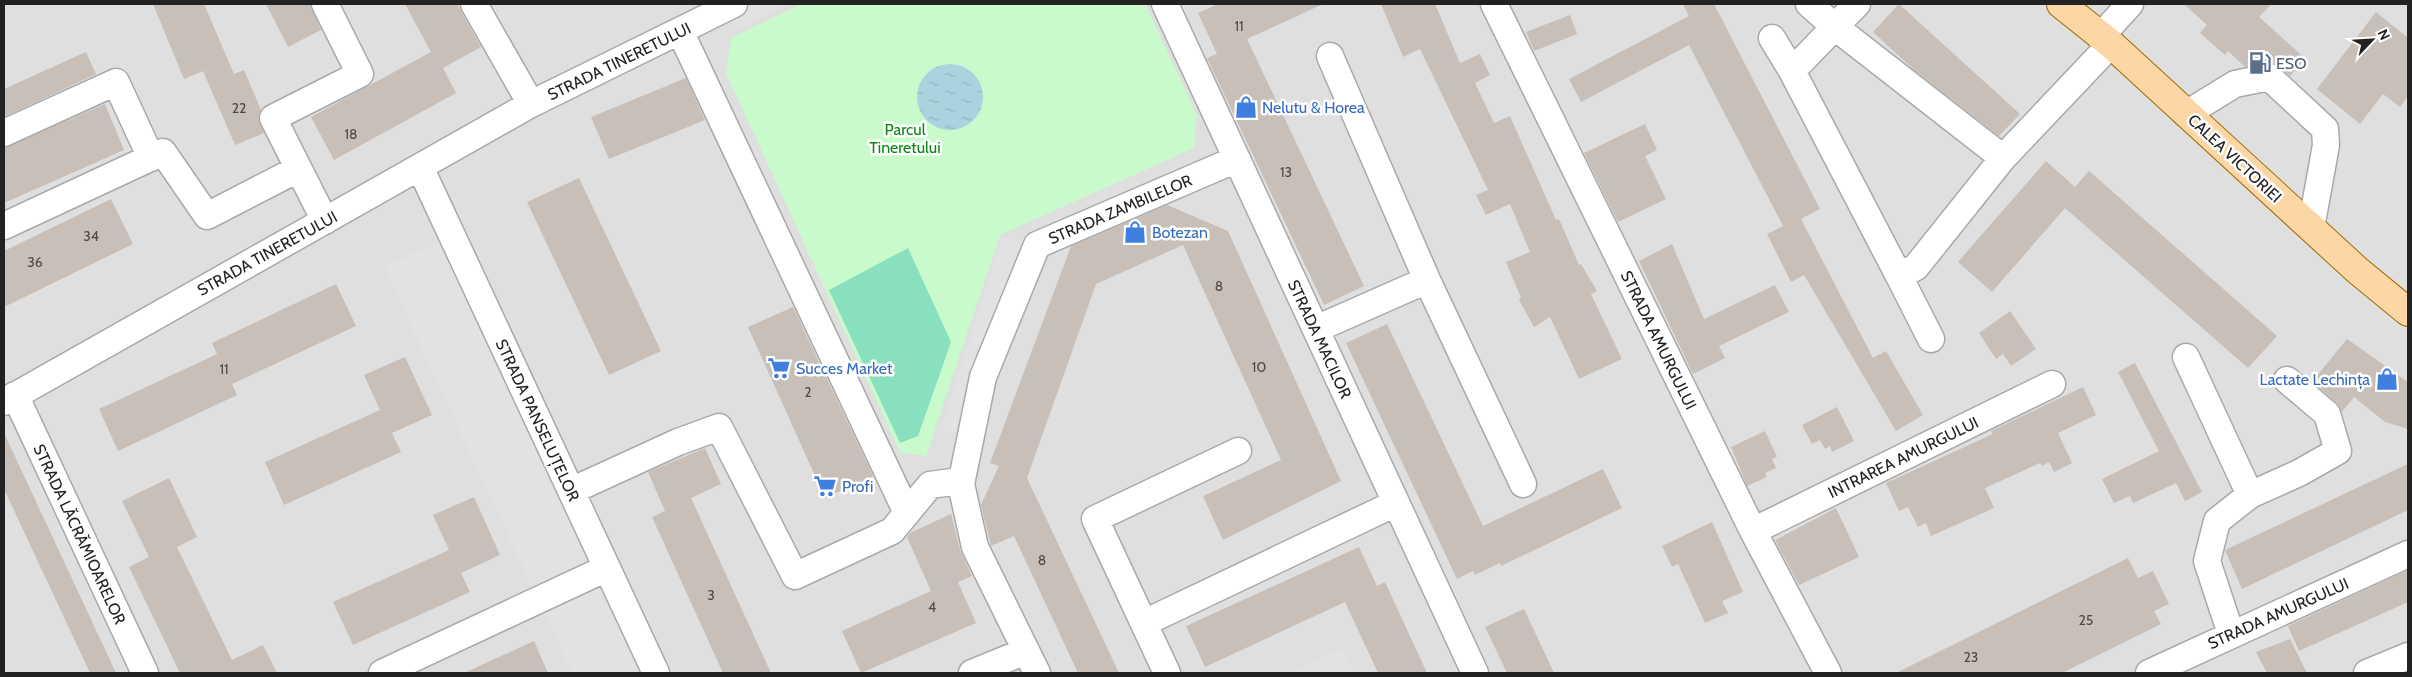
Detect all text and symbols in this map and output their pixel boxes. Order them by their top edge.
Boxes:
north arrow [2347,15,2397,65]
house number: 11 [1234,17,1244,35]
street label: STRADA TINERETULUI [544,18,694,104]
text: N [2374,26,2394,43]
fuel station icon: ESO [2247,50,2273,76]
place label: ESO [2276,54,2307,73]
shop icon: Nelutu & Horea [1233,94,1259,120]
place label: Nelutu & Horea [1262,98,1365,117]
house number: 22 [232,99,246,117]
street label: CALEA VICTORIEI [2184,110,2285,207]
park label: Parcul Tineretului [869,120,941,157]
house number: 18 [344,125,358,143]
house number: 13 [1280,163,1292,181]
street label: STRADA ZAMBILELOR [1046,171,1195,248]
street label: STRADA TINERETULUI [194,207,341,300]
shop icon: Botezan [1122,219,1148,245]
place label: Botezan [1152,223,1208,242]
house number: 34 [83,227,99,245]
house number: 36 [27,253,43,271]
street label: STRADA AMURGULUI [1617,268,1700,413]
house number: 8 [1215,277,1223,295]
street label: STRADA MACILOR [1284,277,1355,402]
street label: STRADA PANSELUȚELOR [491,336,584,505]
supermarket icon: Succes Market [766,355,792,381]
house number: 10 [1252,358,1266,376]
place label: Succes Market [796,359,893,378]
house number: 11 [219,360,229,378]
shop icon: Lactate Lechința [2374,366,2400,392]
place label: Lactate Lechința [2260,370,2370,390]
house number: 2 [804,383,812,401]
street label: INTRAREA AMURGULUI [1825,413,1982,502]
street label: STRADA LĂCRĂMIOARELOR [29,441,130,628]
supermarket icon: Profi [812,473,838,499]
place label: Profi [842,477,873,496]
house number: 8 [1038,551,1046,569]
street label: STRADA AMURGULUI [2205,574,2351,653]
house number: 3 [707,586,715,604]
house number: 4 [928,598,936,616]
house number: 25 [2079,611,2093,629]
house number: 23 [1964,648,1978,666]

